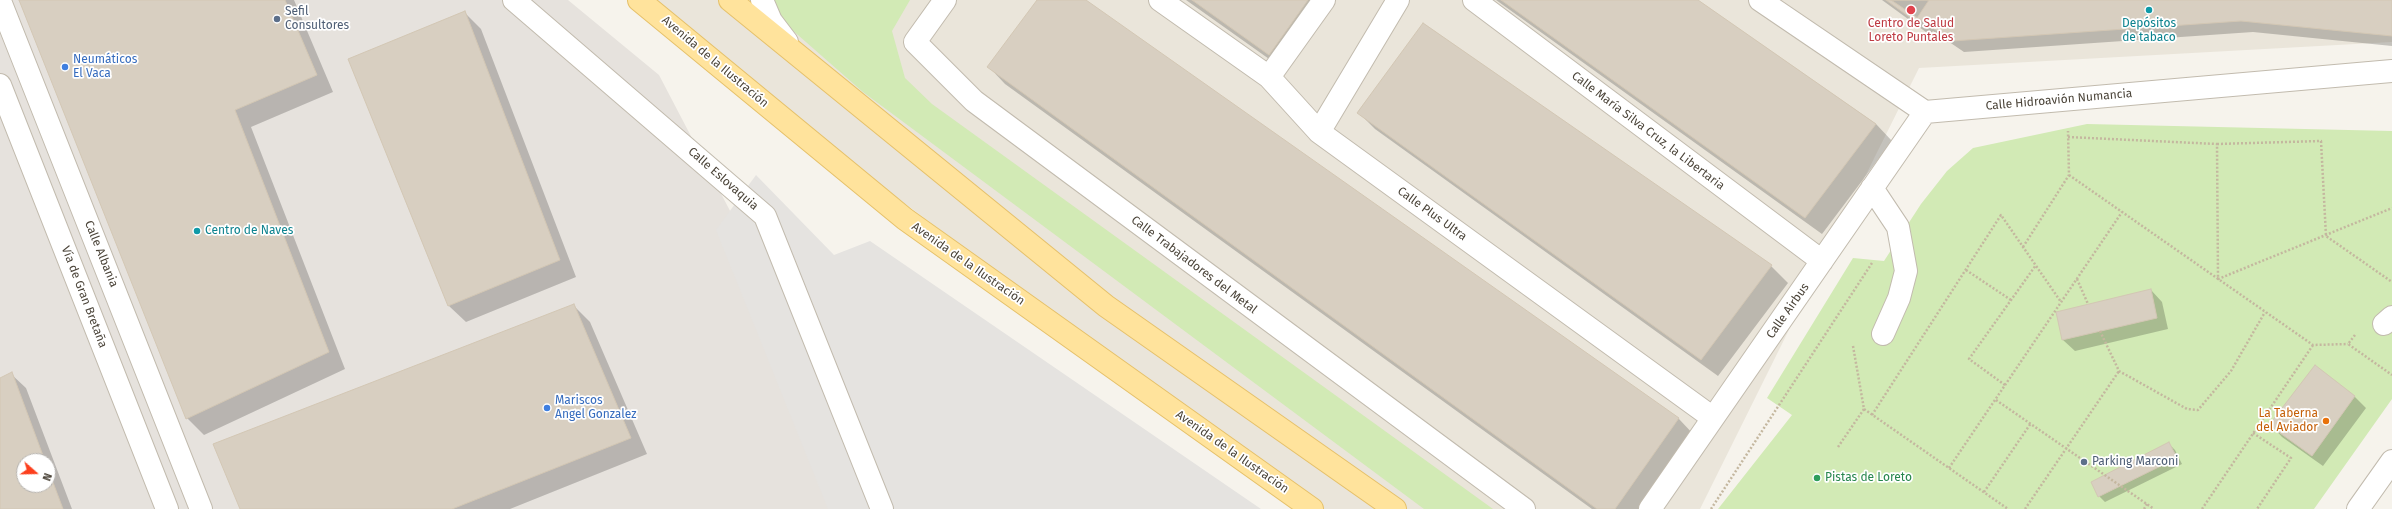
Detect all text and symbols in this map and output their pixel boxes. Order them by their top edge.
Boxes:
marker: Centro de Salud Loreto Puntales [1905,4,1917,16]
place label: Sefil Consultores [285,5,349,33]
marker: Depósitos de tabaco [2144,5,2154,15]
street label: Avenida de la Ilustración [659,13,771,111]
marker: Sefil Consultores [272,14,282,24]
place label: Centro de Salud Loreto Puntales [1868,17,1954,45]
place label: Depósitos de tabaco [2122,17,2176,45]
place label: Neumáticos El Vaca [73,53,137,81]
marker: Neumáticos El Vaca [60,62,70,72]
street label: Calle María Silva Cruz, la Libertaria [1569,69,1727,193]
street label: Calle Hidroavión Numancia [1985,86,2133,114]
street label: Calle Eslovaquia [685,145,761,213]
street label: Calle Plus Ultra [1394,184,1470,244]
street label: Calle Trabajadores del Metal [1128,213,1260,317]
street label: Calle Albania [81,219,121,289]
street label: Avenida de la Ilustración [909,220,1027,308]
place label: Centro de Naves [205,224,293,238]
marker: Centro de Naves [192,226,202,236]
street label: Vía de Gran Bretaña [58,244,110,350]
street label: Calle Airbus [1764,281,1812,341]
place label: Mariscos Angel Gonzalez [555,394,636,422]
marker: Mariscos Angel Gonzalez [542,403,552,413]
place label: La Taberna del Aviador [2256,407,2318,435]
street label: Avenida de la Ilustración [1173,408,1291,496]
marker: La Taberna del Aviador [2321,416,2331,426]
north arrow [16,453,56,493]
place label: Parking Marconi [2092,455,2179,469]
marker: Parking Marconi [2079,457,2089,467]
text: N [39,471,54,483]
place label: Pistas de Loreto [1825,471,1912,485]
marker: Pistas de Loreto [1812,473,1822,483]

